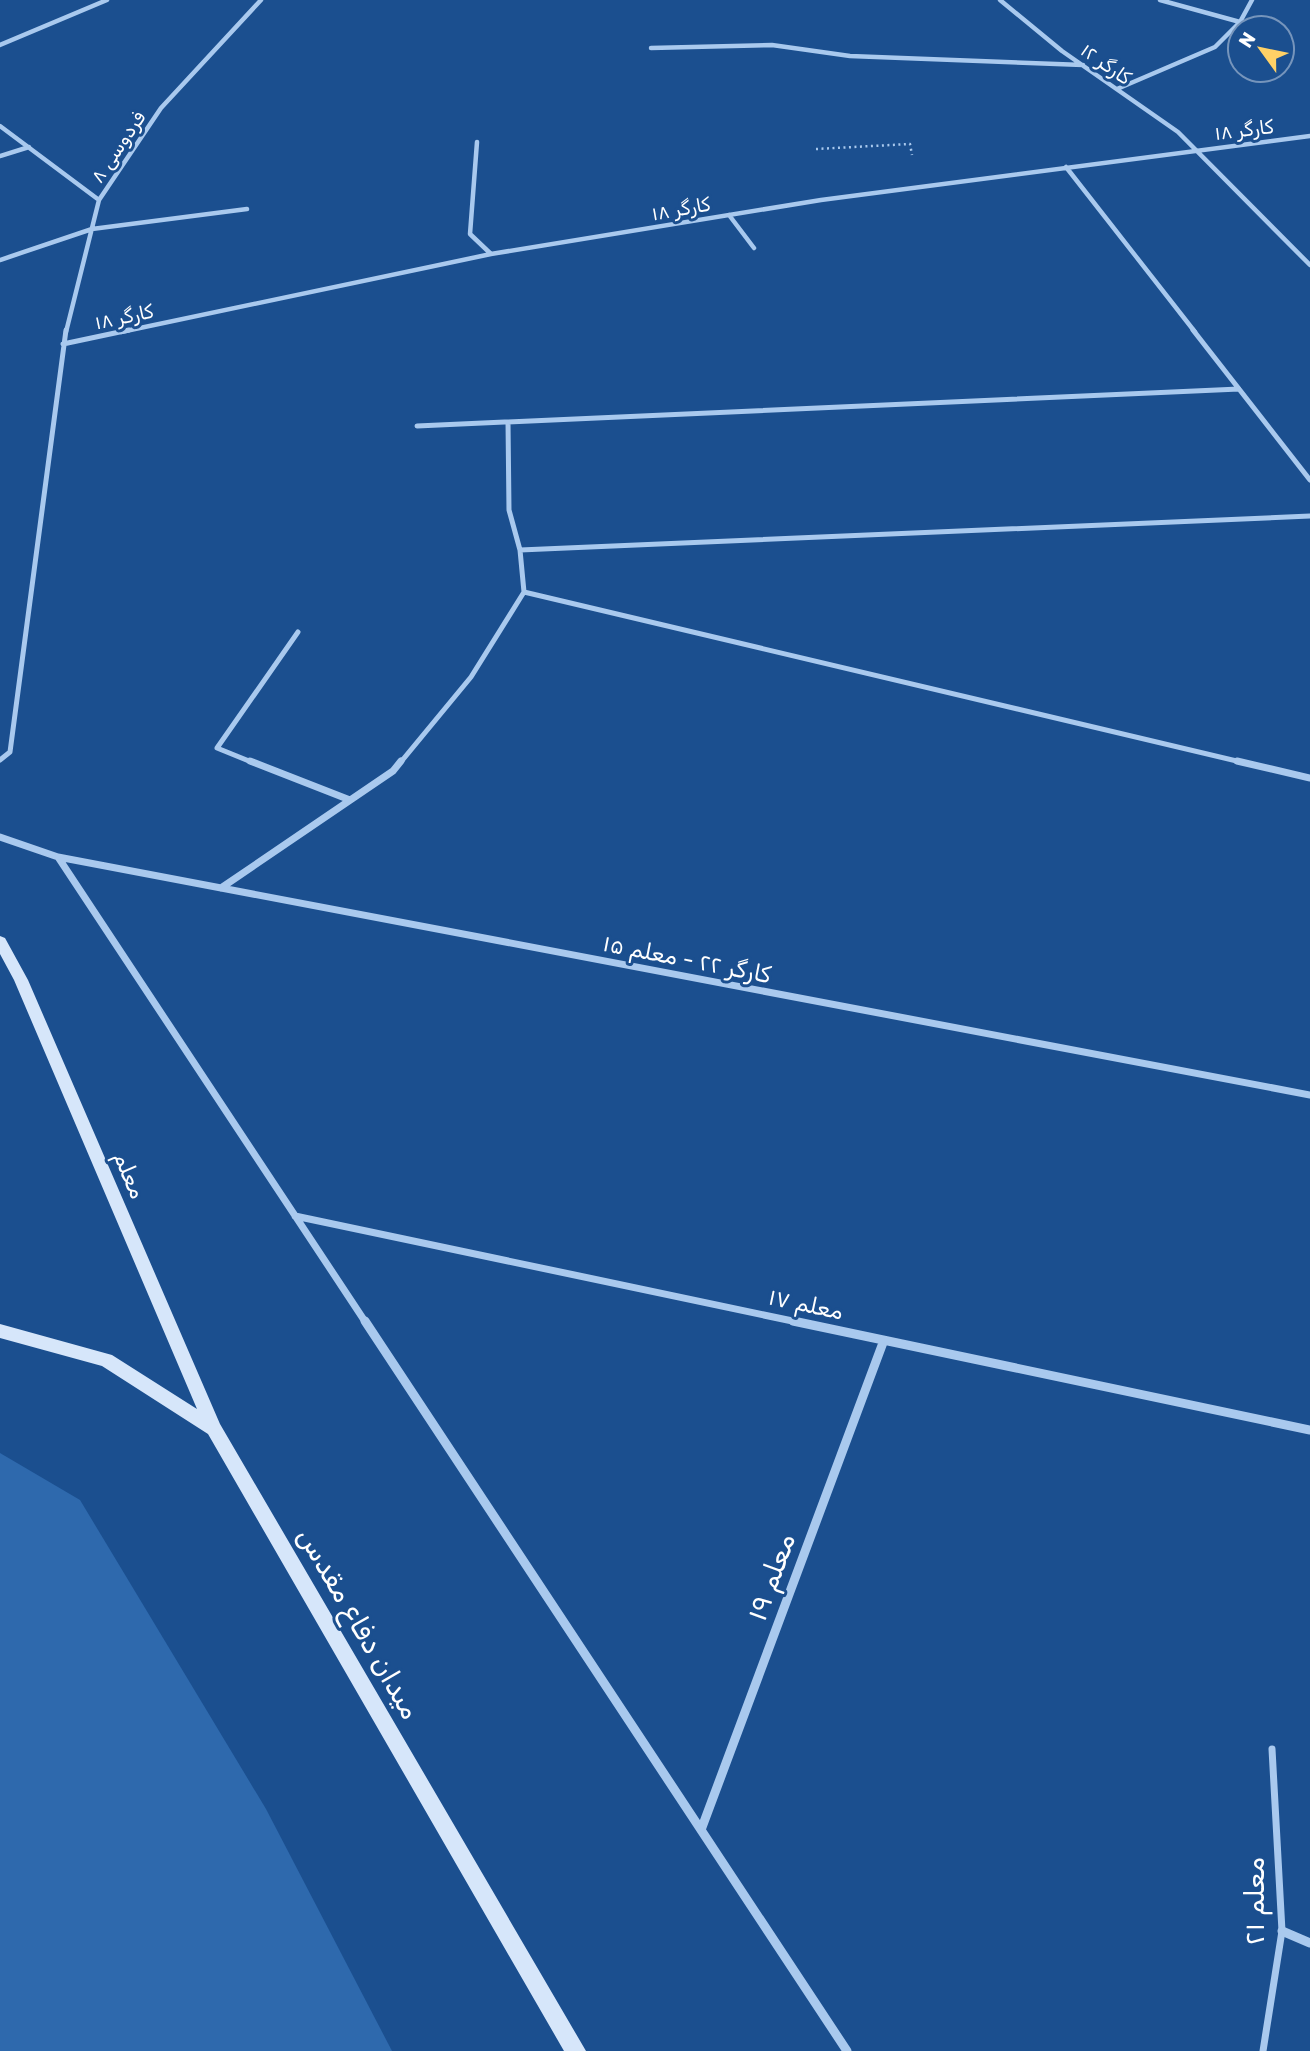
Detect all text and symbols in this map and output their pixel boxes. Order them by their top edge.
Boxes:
north arrow [1226,14,1296,84]
text: N [1234,28,1261,52]
street label: کارگر ۱۲ [1076,38,1136,90]
street label: فردوسی ۸ [86,107,150,187]
street label: کارگر ۱۸ [1213,115,1275,145]
street label: کارگر ۱۸ [650,192,713,225]
street label: کارگر ۱۸ [93,300,156,334]
street label: کارگر ۲۲ - معلم ۱۵ [600,929,774,990]
street label: معلم [107,1147,152,1203]
street label: معلم ۱۷ [766,1282,846,1327]
street label: میدان دفاع مقدس [288,1521,427,1726]
street label: معلم ۱۹ [740,1529,804,1626]
street label: معلم ۲۱ [1238,1857,1273,1945]

